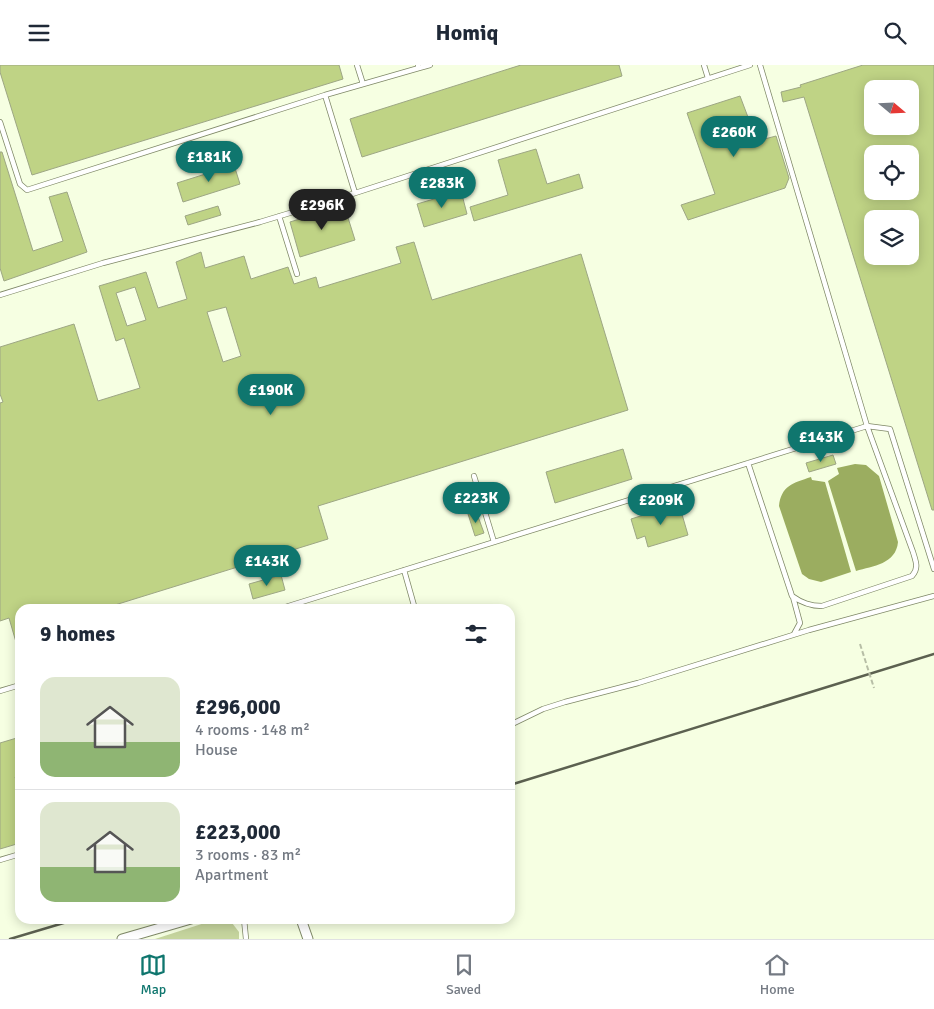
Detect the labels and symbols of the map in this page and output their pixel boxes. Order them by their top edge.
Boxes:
north arrow [864,80,919,135]
pin: £260K [699,116,769,158]
pin: £181K [174,141,244,183]
pin: £283K [407,167,477,209]
pin: £296K [287,189,357,231]
pin: £190K [236,373,306,416]
pin: £143K [786,421,856,463]
pin: £223K [441,481,511,524]
pin: £209K [626,483,696,526]
pin: £143K [232,545,302,587]

